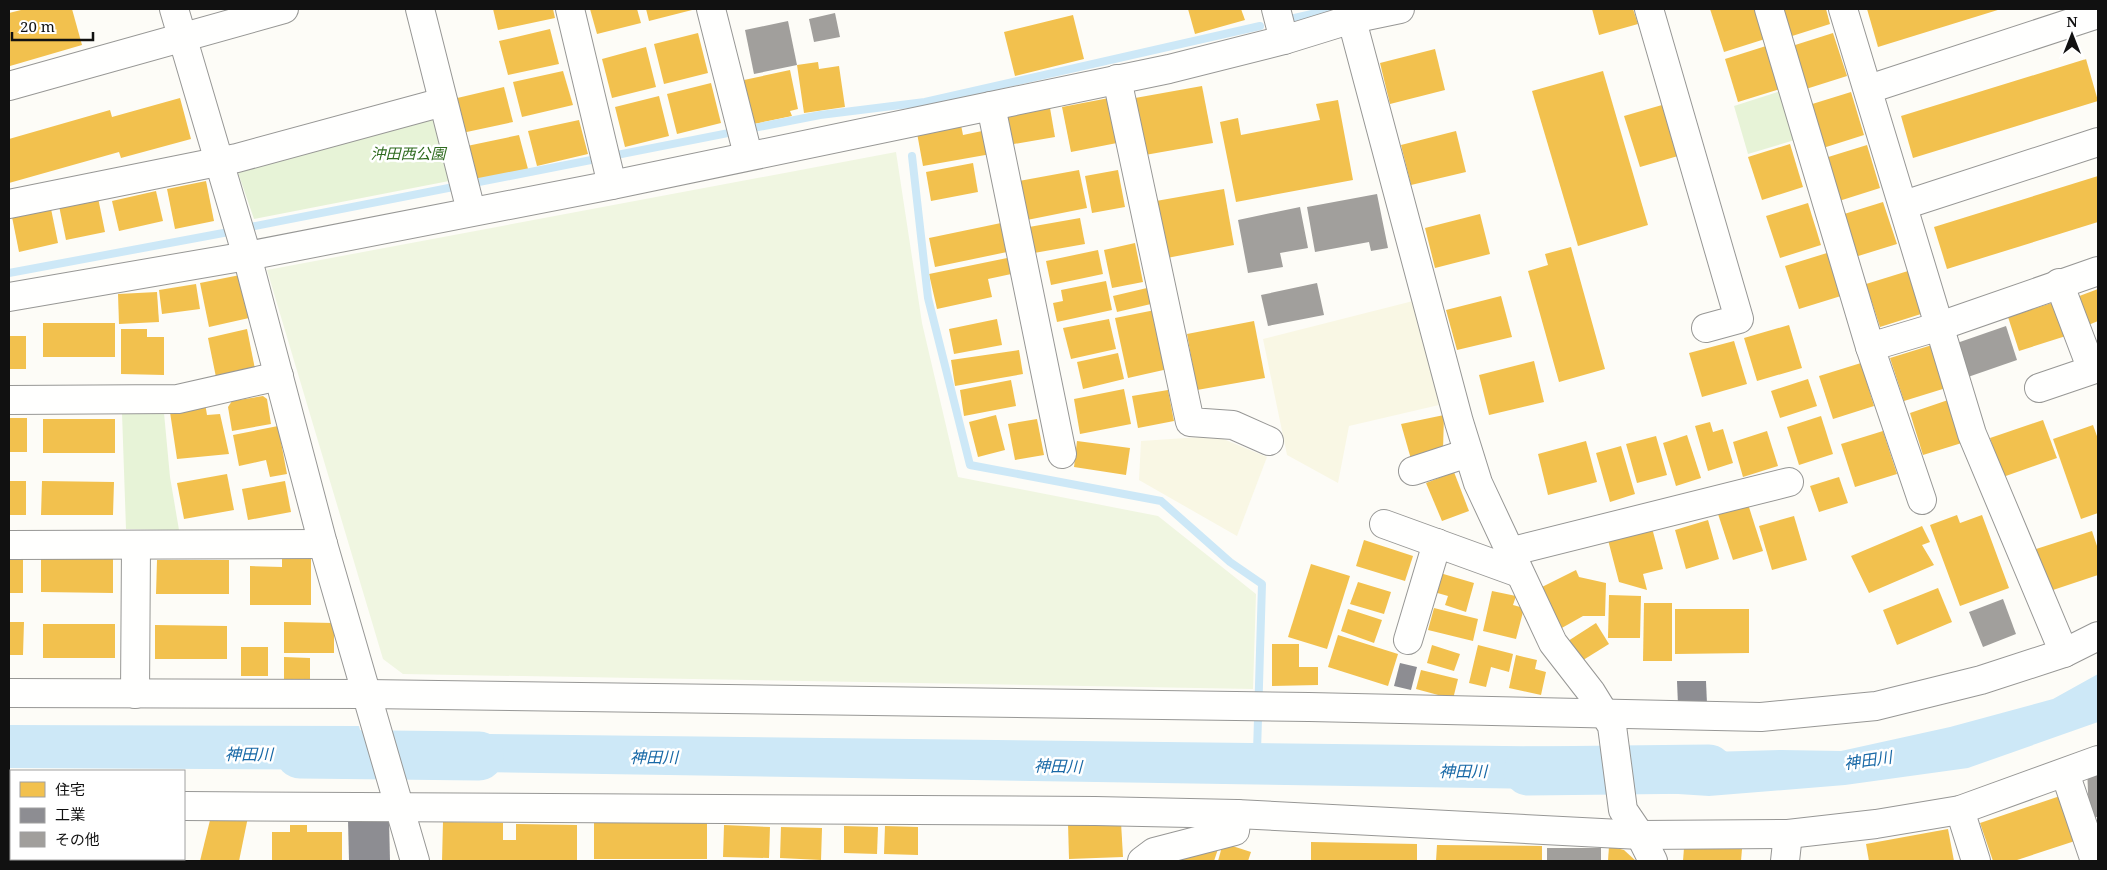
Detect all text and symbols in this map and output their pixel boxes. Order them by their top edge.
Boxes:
scale bar [12,10,94,42]
north arrow [2047,10,2097,60]
text: N [2066,12,2078,31]
text: 20 m [20,16,55,36]
park label: 沖田西公園 [370,143,447,163]
water label: 神田川 [225,743,275,765]
water label: 神田川 [1843,745,1895,774]
water label: 神田川 [630,746,680,768]
water label: 神田川 [1034,755,1084,777]
water label: 神田川 [1439,760,1489,782]
legend [10,770,185,860]
text: 住宅 [55,779,85,799]
text: 工業 [55,804,85,824]
text: その他 [55,829,100,849]

